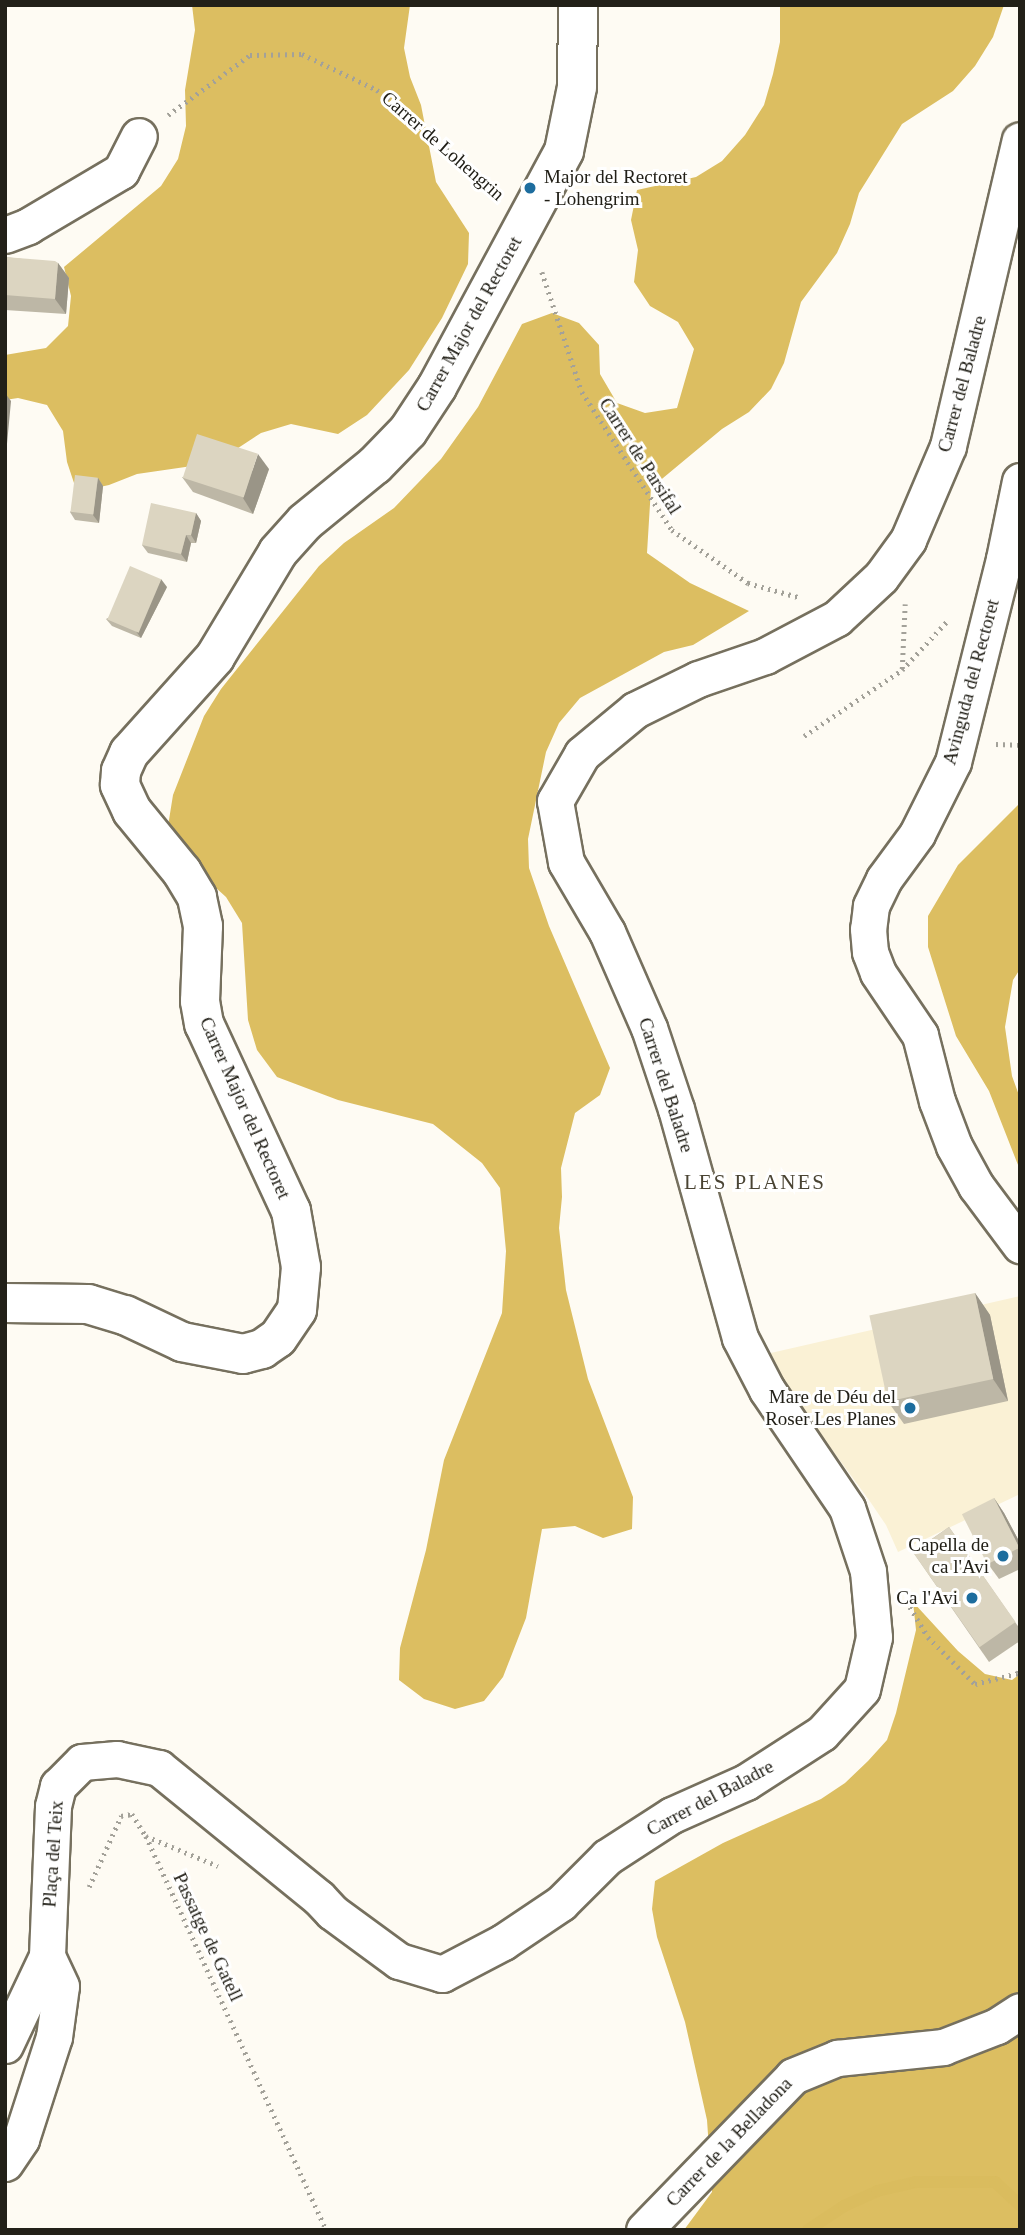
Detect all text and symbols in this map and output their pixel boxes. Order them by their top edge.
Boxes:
street label: Carrer de Lohengrin [377,87,509,205]
place label: Major del Rectoret - Lohengrim [544,166,688,210]
marker: Major del Rectoret - Lohengrim [522,180,538,196]
street label: Carrer Major del Rectoret [411,232,527,416]
street label: Carrer del Baladre [933,313,991,455]
street label: Carrer de Parsifal [594,394,686,518]
street label: Avinguda del Rectoret [938,597,1004,767]
street label: Carrer Major del Rectoret [195,1013,295,1203]
street label: Carrer del Baladre [633,1015,699,1155]
district label: LES PLANES [685,1169,825,1195]
place label: Mare de Déu del Roser Les Planes [765,1386,896,1430]
marker: Mare de Déu del Roser Les Planes [902,1400,918,1416]
place label: Capella de ca l'Avi [908,1534,989,1578]
marker: Capella de ca l'Avi [995,1548,1011,1564]
place label: Ca l'Avi [896,1587,958,1609]
marker: Ca l'Avi [964,1590,980,1606]
street label: Carrer del Baladre [643,1755,777,1841]
street label: Plaça del Teix [38,1800,68,1908]
street label: Passatge de Gatell [168,1869,248,2005]
street label: Carrer de la Belladona [661,2072,797,2212]

